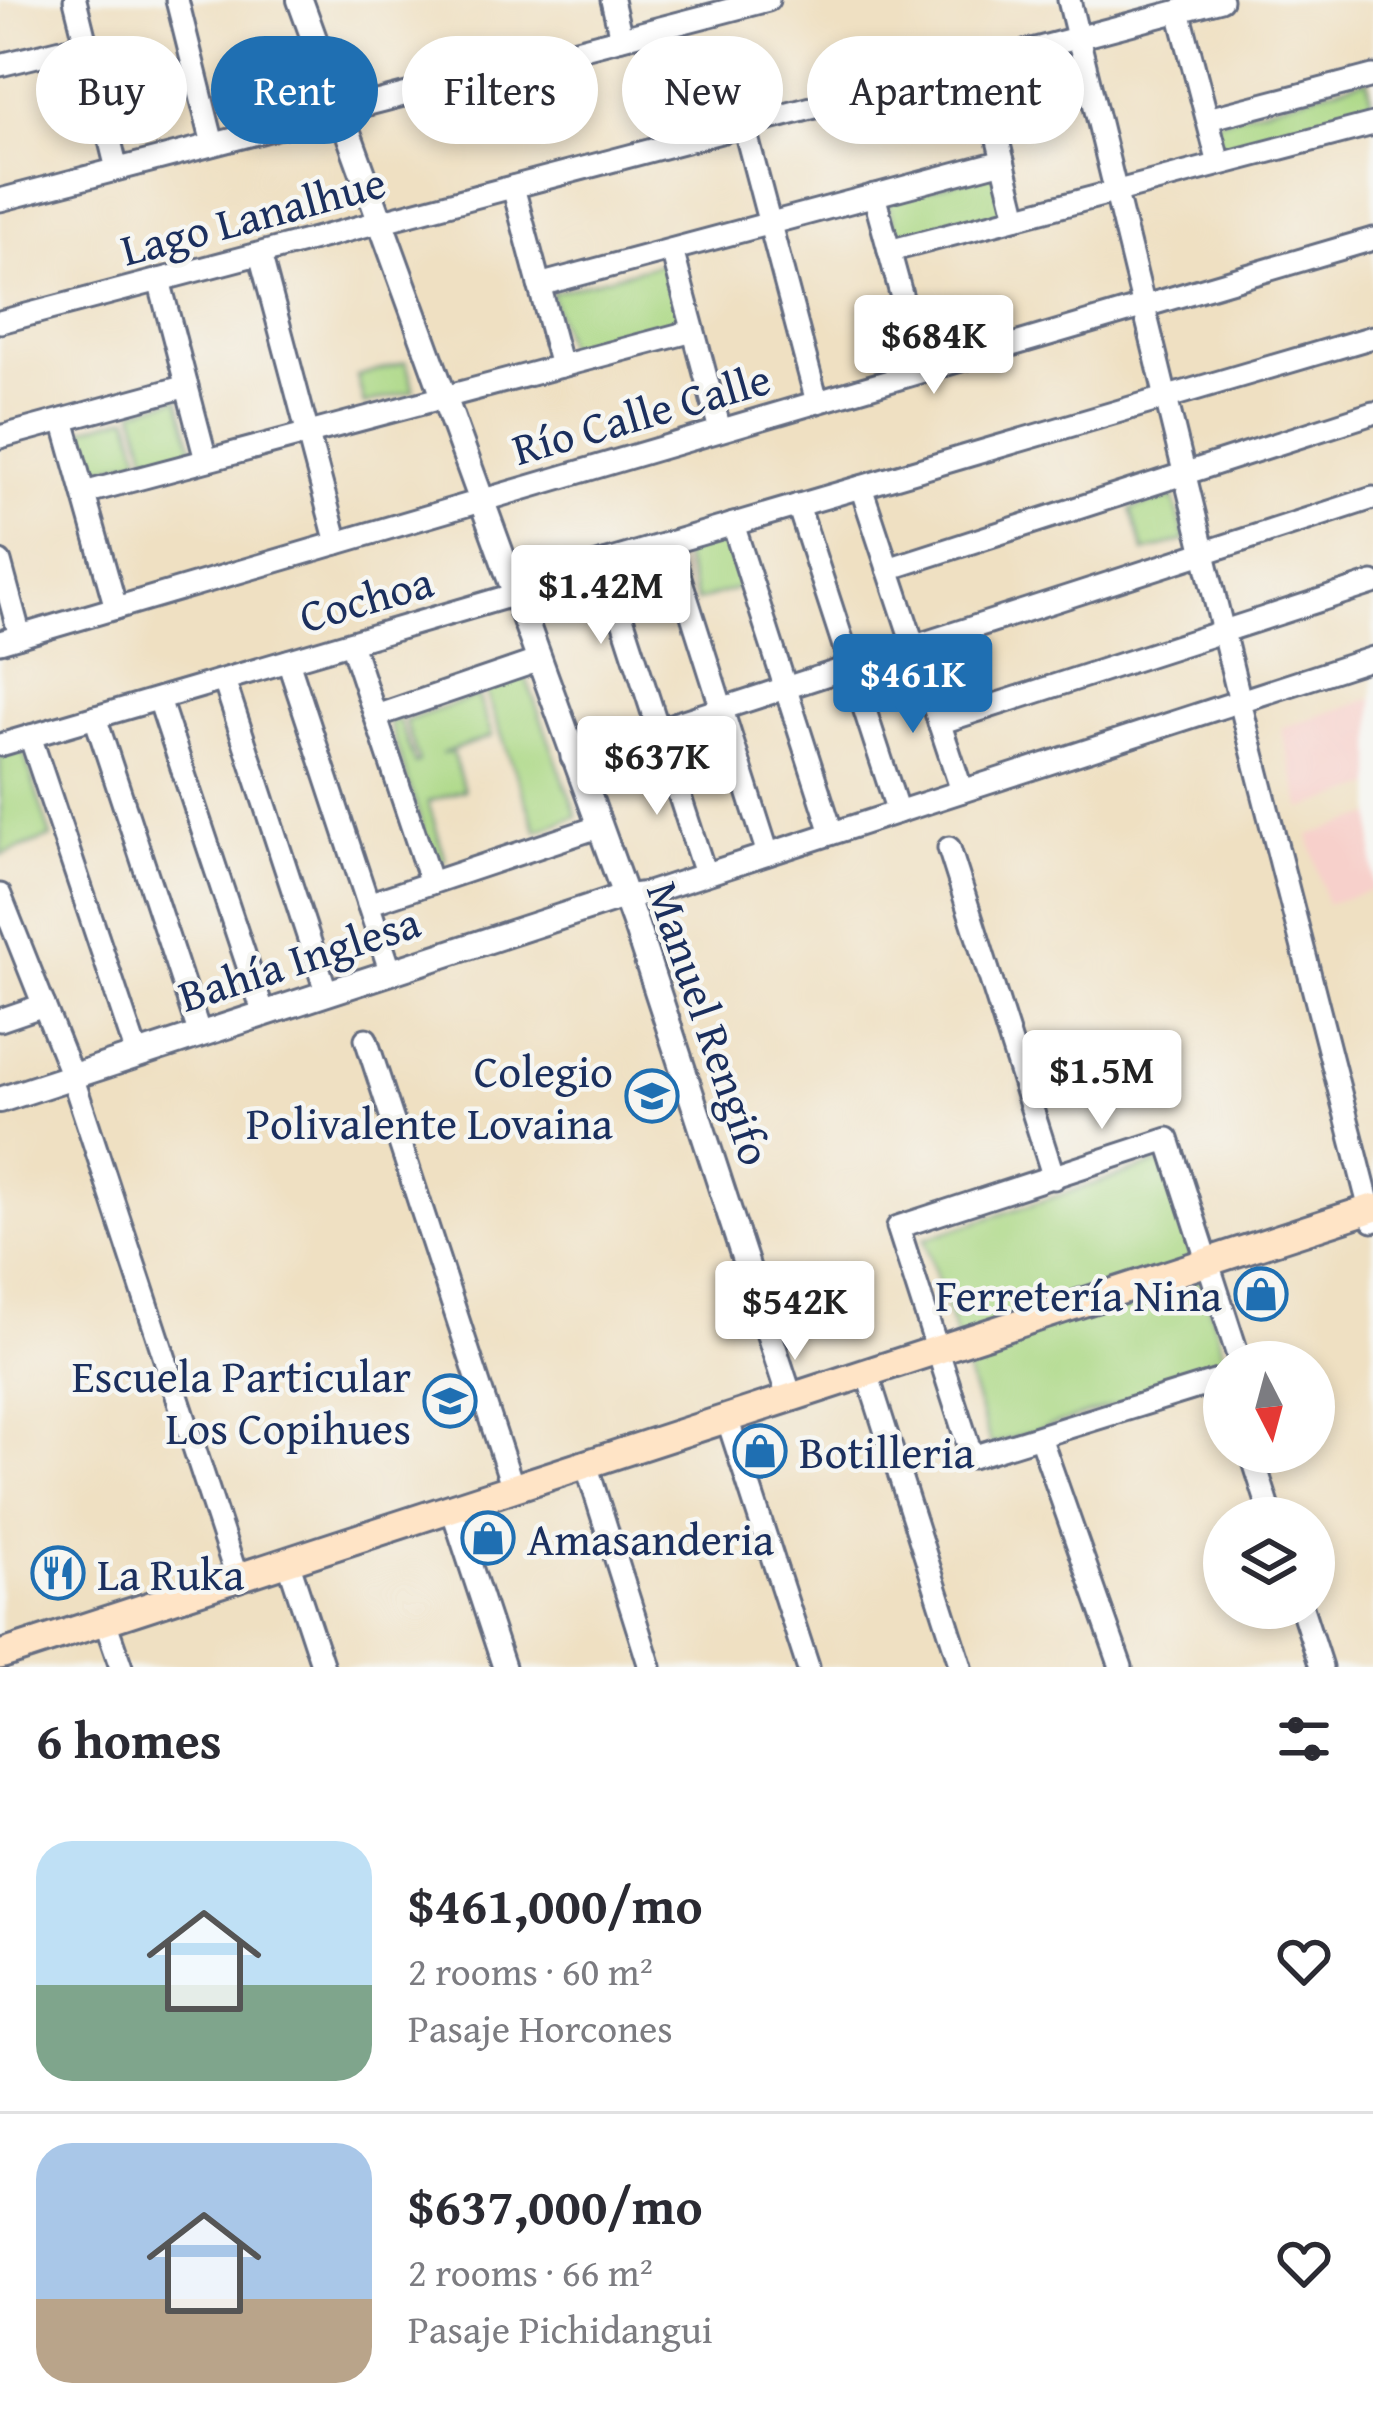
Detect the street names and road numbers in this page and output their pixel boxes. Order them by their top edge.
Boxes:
street label: Lago Lanalhue [113,148,393,282]
street label: Río Calle Calle [504,345,778,481]
street label: Cochoa [292,548,440,648]
street label: Manuel Rengifo [631,872,789,1174]
street label: Bahía Inglesa [170,888,428,1028]

